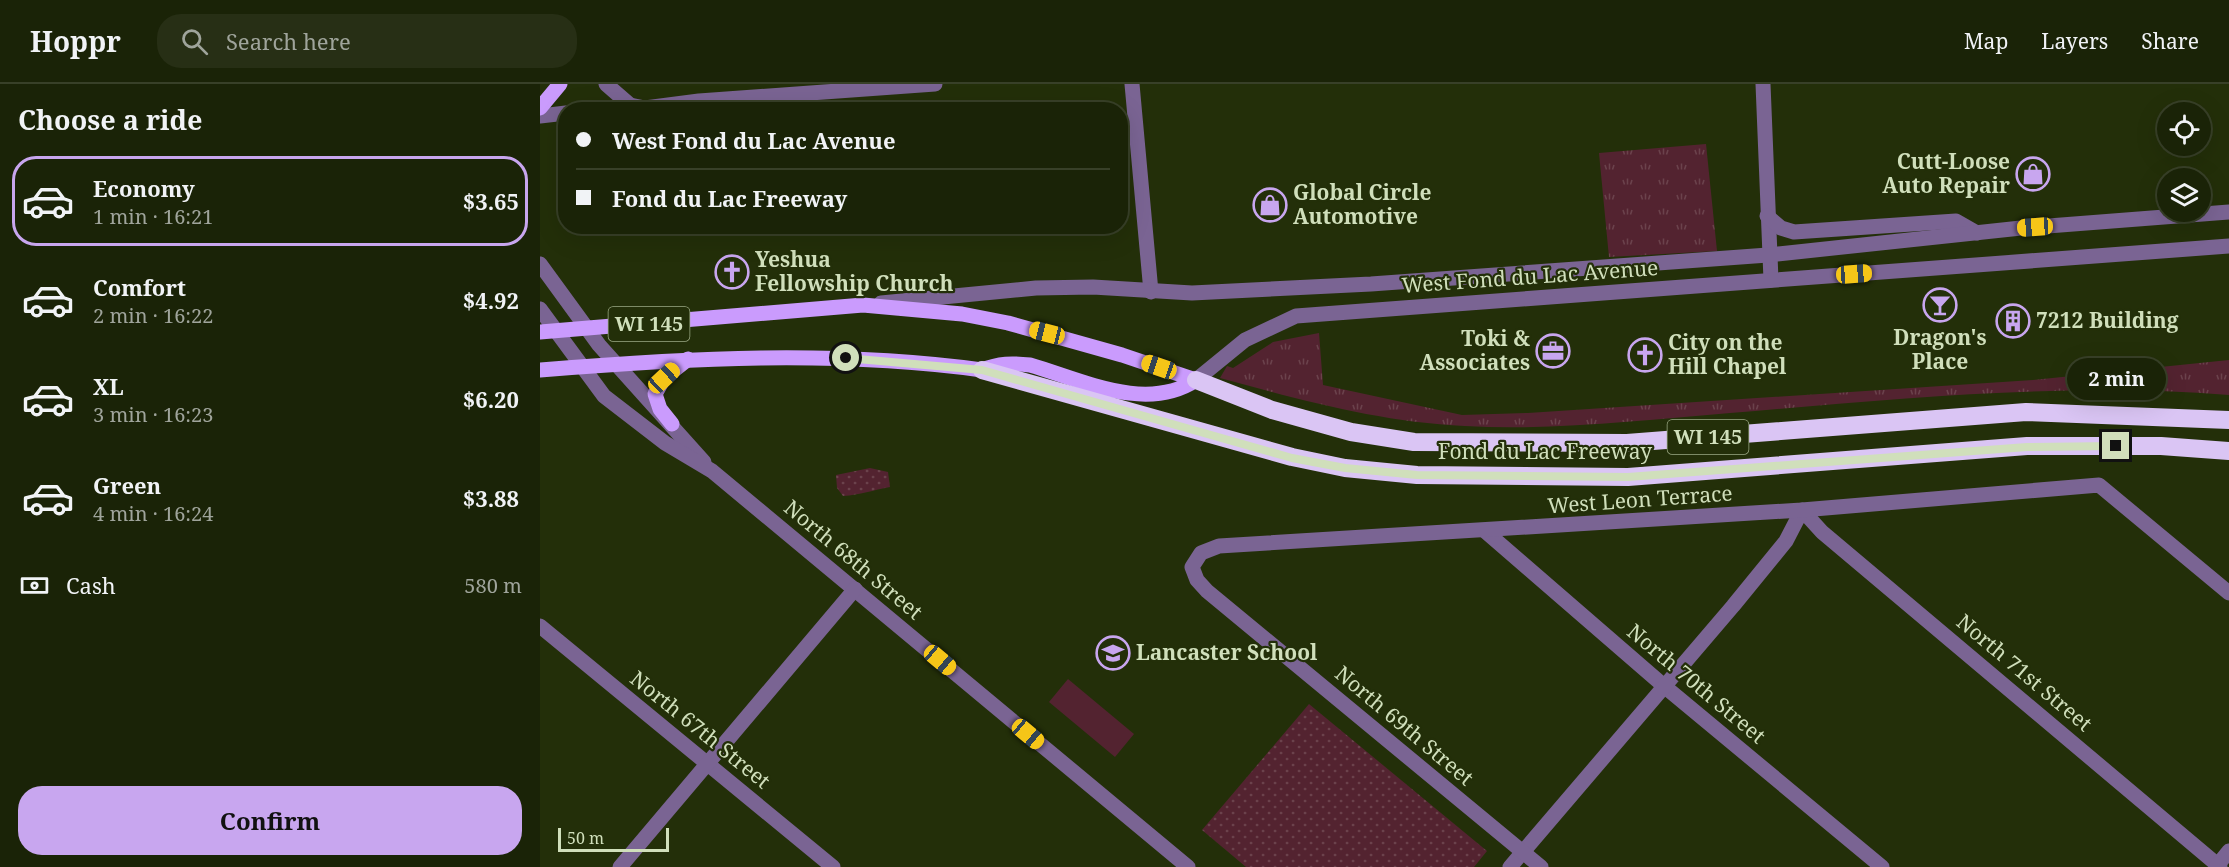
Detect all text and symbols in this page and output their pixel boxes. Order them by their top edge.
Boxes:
search box [157,14,577,68]
text: Hoppr [30,22,121,60]
icon: search [178,25,211,58]
text: Search here [226,26,351,56]
text: Map [1964,27,2008,55]
text: Layers [2041,27,2108,55]
text: Share [2141,27,2199,55]
text: Choose a ride [18,101,203,138]
map controls [2157,102,2211,222]
button: locate [2157,102,2211,156]
text: West Fond du Lac Avenue [612,125,896,155]
place label: Cutt-Loose Auto Repair [1882,147,2010,199]
shop icon: Cutt-Loose Auto Repair [2015,156,2051,192]
button: layers [2157,168,2211,222]
text: Economy [93,173,195,203]
icon: car [21,174,75,228]
place label: Global Circle Automotive [1293,178,1431,230]
text: Fond du Lac Freeway [612,183,847,213]
text: $3.65 [463,186,519,216]
shop icon: Global Circle Automotive [1252,187,1288,223]
text: 1 min · 16:21 [93,203,213,230]
car [2016,217,2054,237]
place label: Yeshua Fellowship Church [755,245,954,297]
street label: West Fond du Lac Avenue [1401,253,1659,299]
church icon: Yeshua Fellowship Church [714,254,750,290]
car [1835,264,1873,284]
text: Comfort [93,272,186,302]
icon: car [21,273,75,327]
text: $4.92 [463,285,519,315]
bar icon: Dragon's Place [1922,287,1958,323]
text: 2 min · 16:22 [93,302,213,329]
building icon: 7212 Building [1995,303,2031,339]
place label: 7212 Building [2036,306,2179,334]
road number: WI 145 [608,307,690,341]
car [1027,320,1067,346]
place label: Dragon's Place [1893,323,1987,375]
place label: Toki & Associates [1419,324,1530,376]
place label: City on the Hill Chapel [1668,328,1787,380]
office icon: Toki & Associates [1535,333,1571,369]
church icon: City on the Hill Chapel [1627,337,1663,373]
route start [832,344,859,371]
car [1139,353,1179,381]
car [645,359,683,397]
callout: 2 min [2066,359,2166,401]
text: 2 min [2088,365,2145,392]
text: XL [93,371,124,401]
icon: car [21,372,75,426]
text: $6.20 [463,384,519,414]
text: 3 min · 16:23 [93,401,213,428]
road number: WI 145 [1668,420,1748,454]
route end [2102,432,2129,459]
street label: Fond du Lac Freeway [1438,437,1652,465]
text: Green [93,470,161,500]
icon: car [21,471,75,525]
street label: West Leon Terrace [1546,479,1733,519]
text: $3.88 [463,483,519,513]
street label: North 68th Street [779,493,929,625]
text: 4 min · 16:24 [93,500,213,527]
icon: cash [18,569,51,602]
text: Cash [66,570,116,600]
text: 580 m [464,572,522,599]
street label: North 71st Street [1951,607,2098,737]
street label: North 70th Street [1622,617,1772,749]
school or university icon: Lancaster School [1095,635,1131,671]
place label: Lancaster School [1136,638,1318,666]
car [920,642,960,678]
street label: North 69th Street [1330,659,1480,791]
street label: North 67th Street [625,664,776,794]
car [1008,716,1048,752]
button: Confirm [18,786,522,855]
scale bar [558,825,669,852]
text: 50 m [567,827,604,849]

